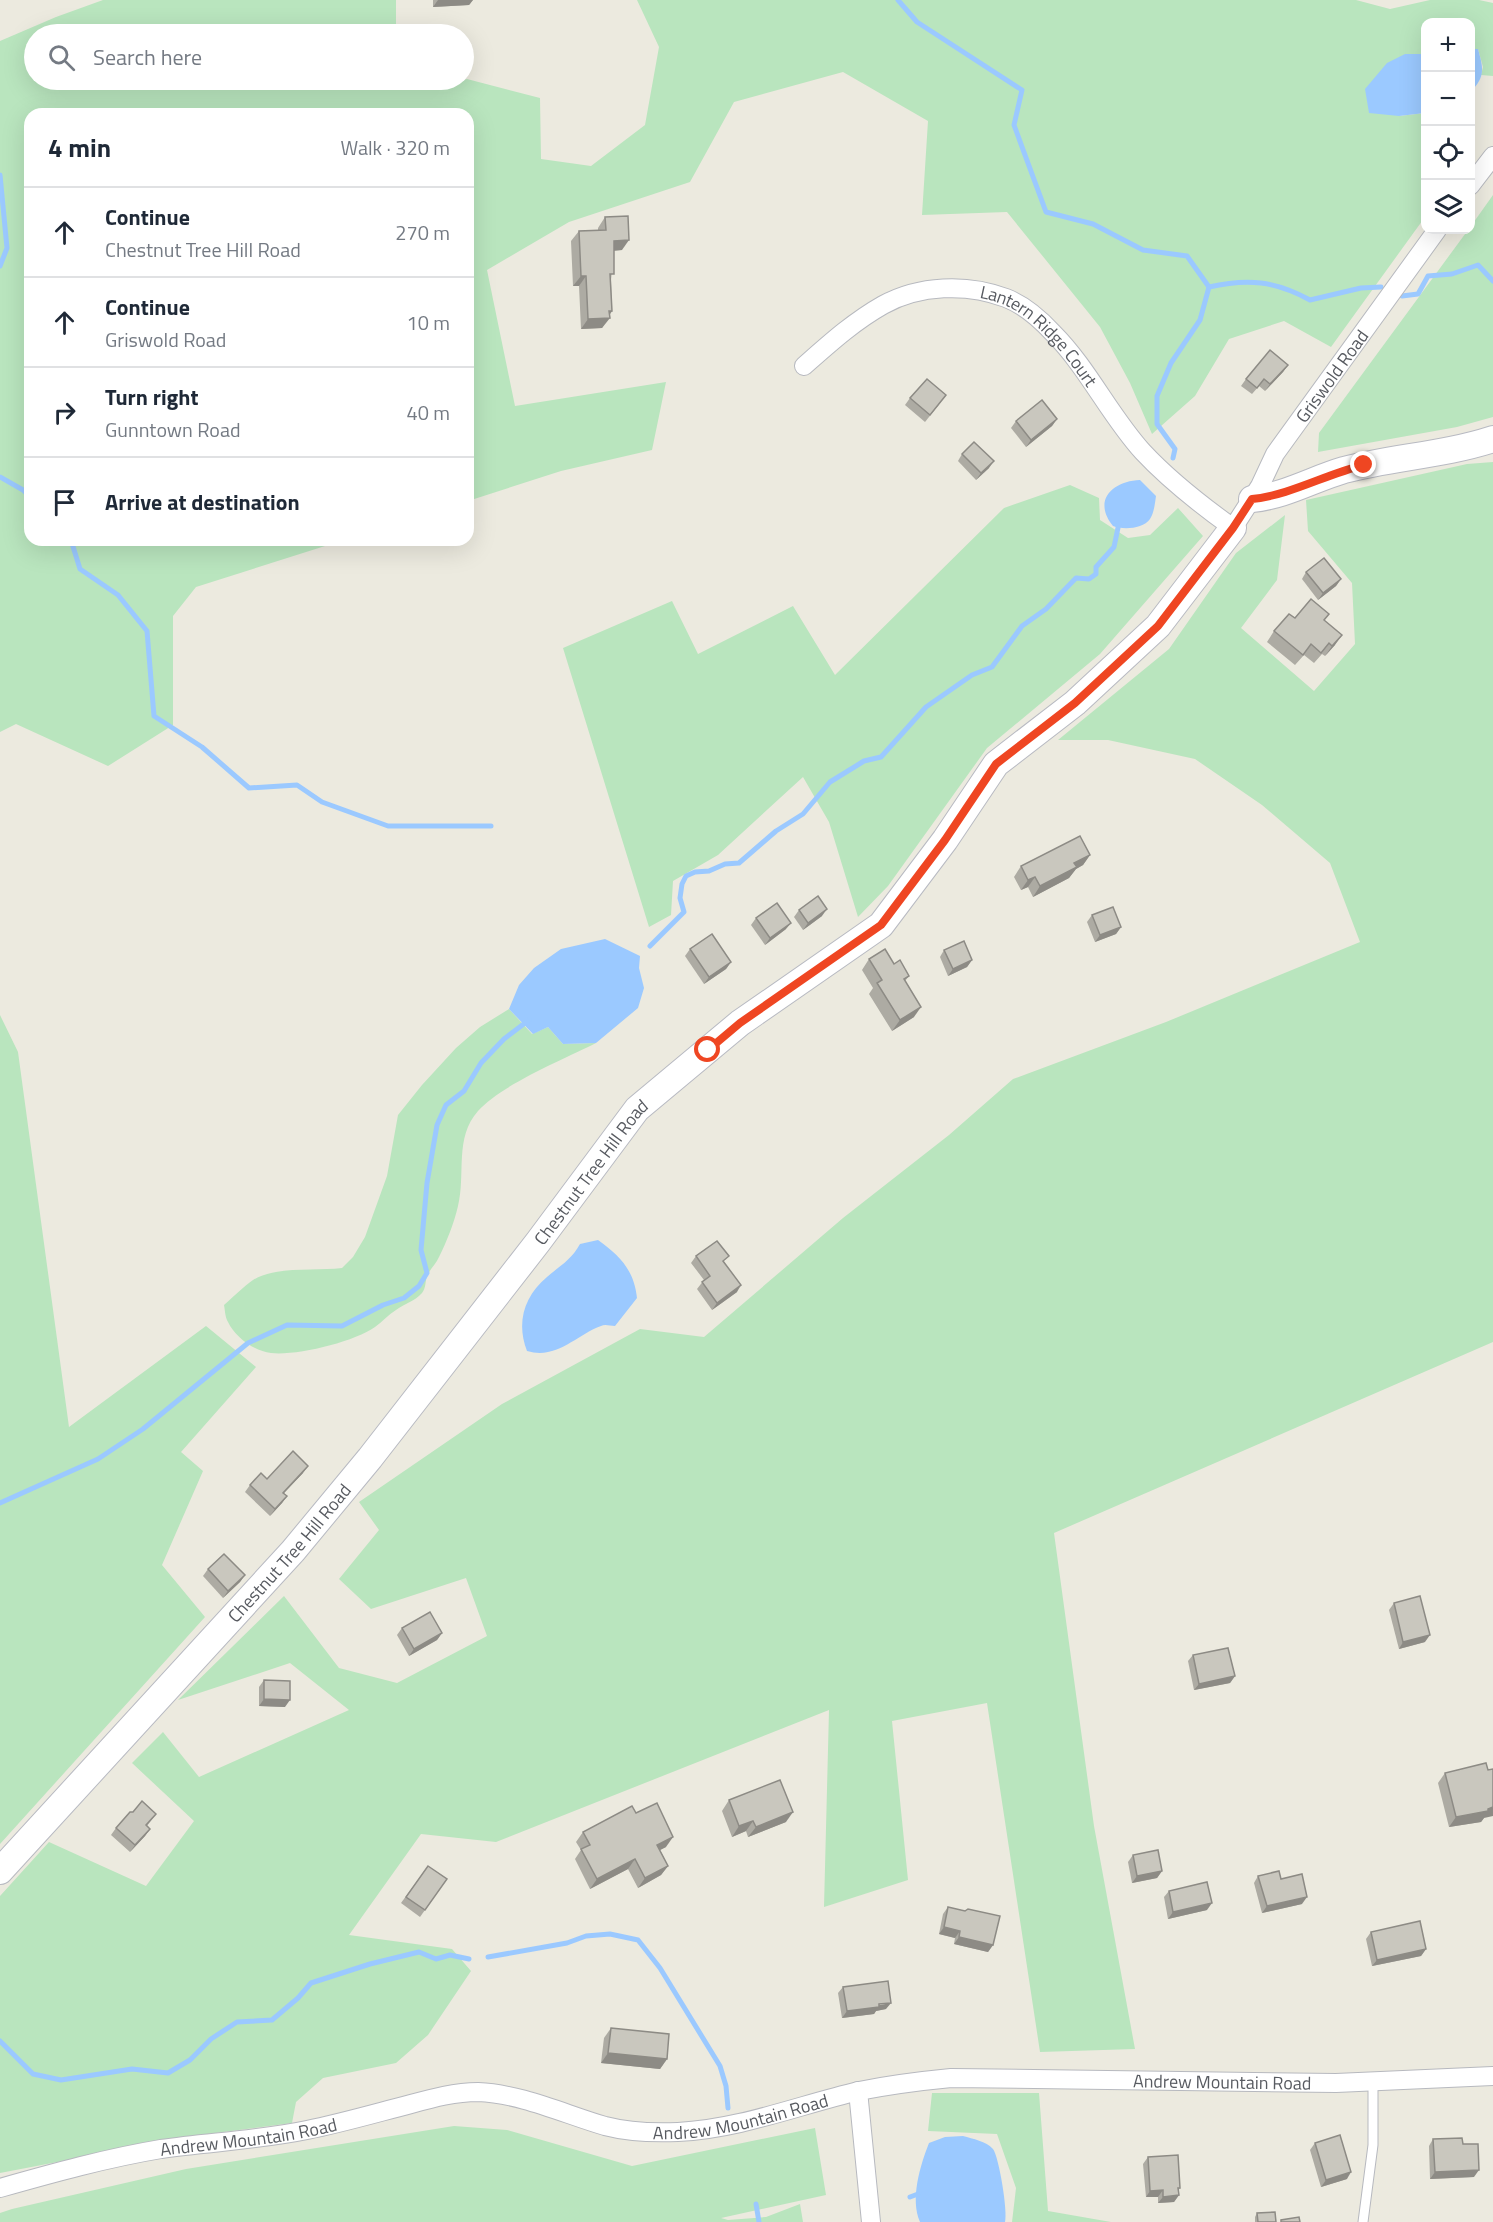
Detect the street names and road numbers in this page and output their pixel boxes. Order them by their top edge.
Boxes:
street label: Lantern Ridge Court [978,278,1105,392]
street label: Griswold Road [1288,324,1374,428]
street label: Chestnut Tree Hill Road [527,1092,653,1250]
street label: Chestnut Tree Hill Road [221,1477,357,1628]
street label: Andrew Mountain Road [1133,2067,1312,2096]
street label: Andrew Mountain Road [653,2086,831,2146]
street label: Andrew Mountain Road [158,2110,340,2162]

